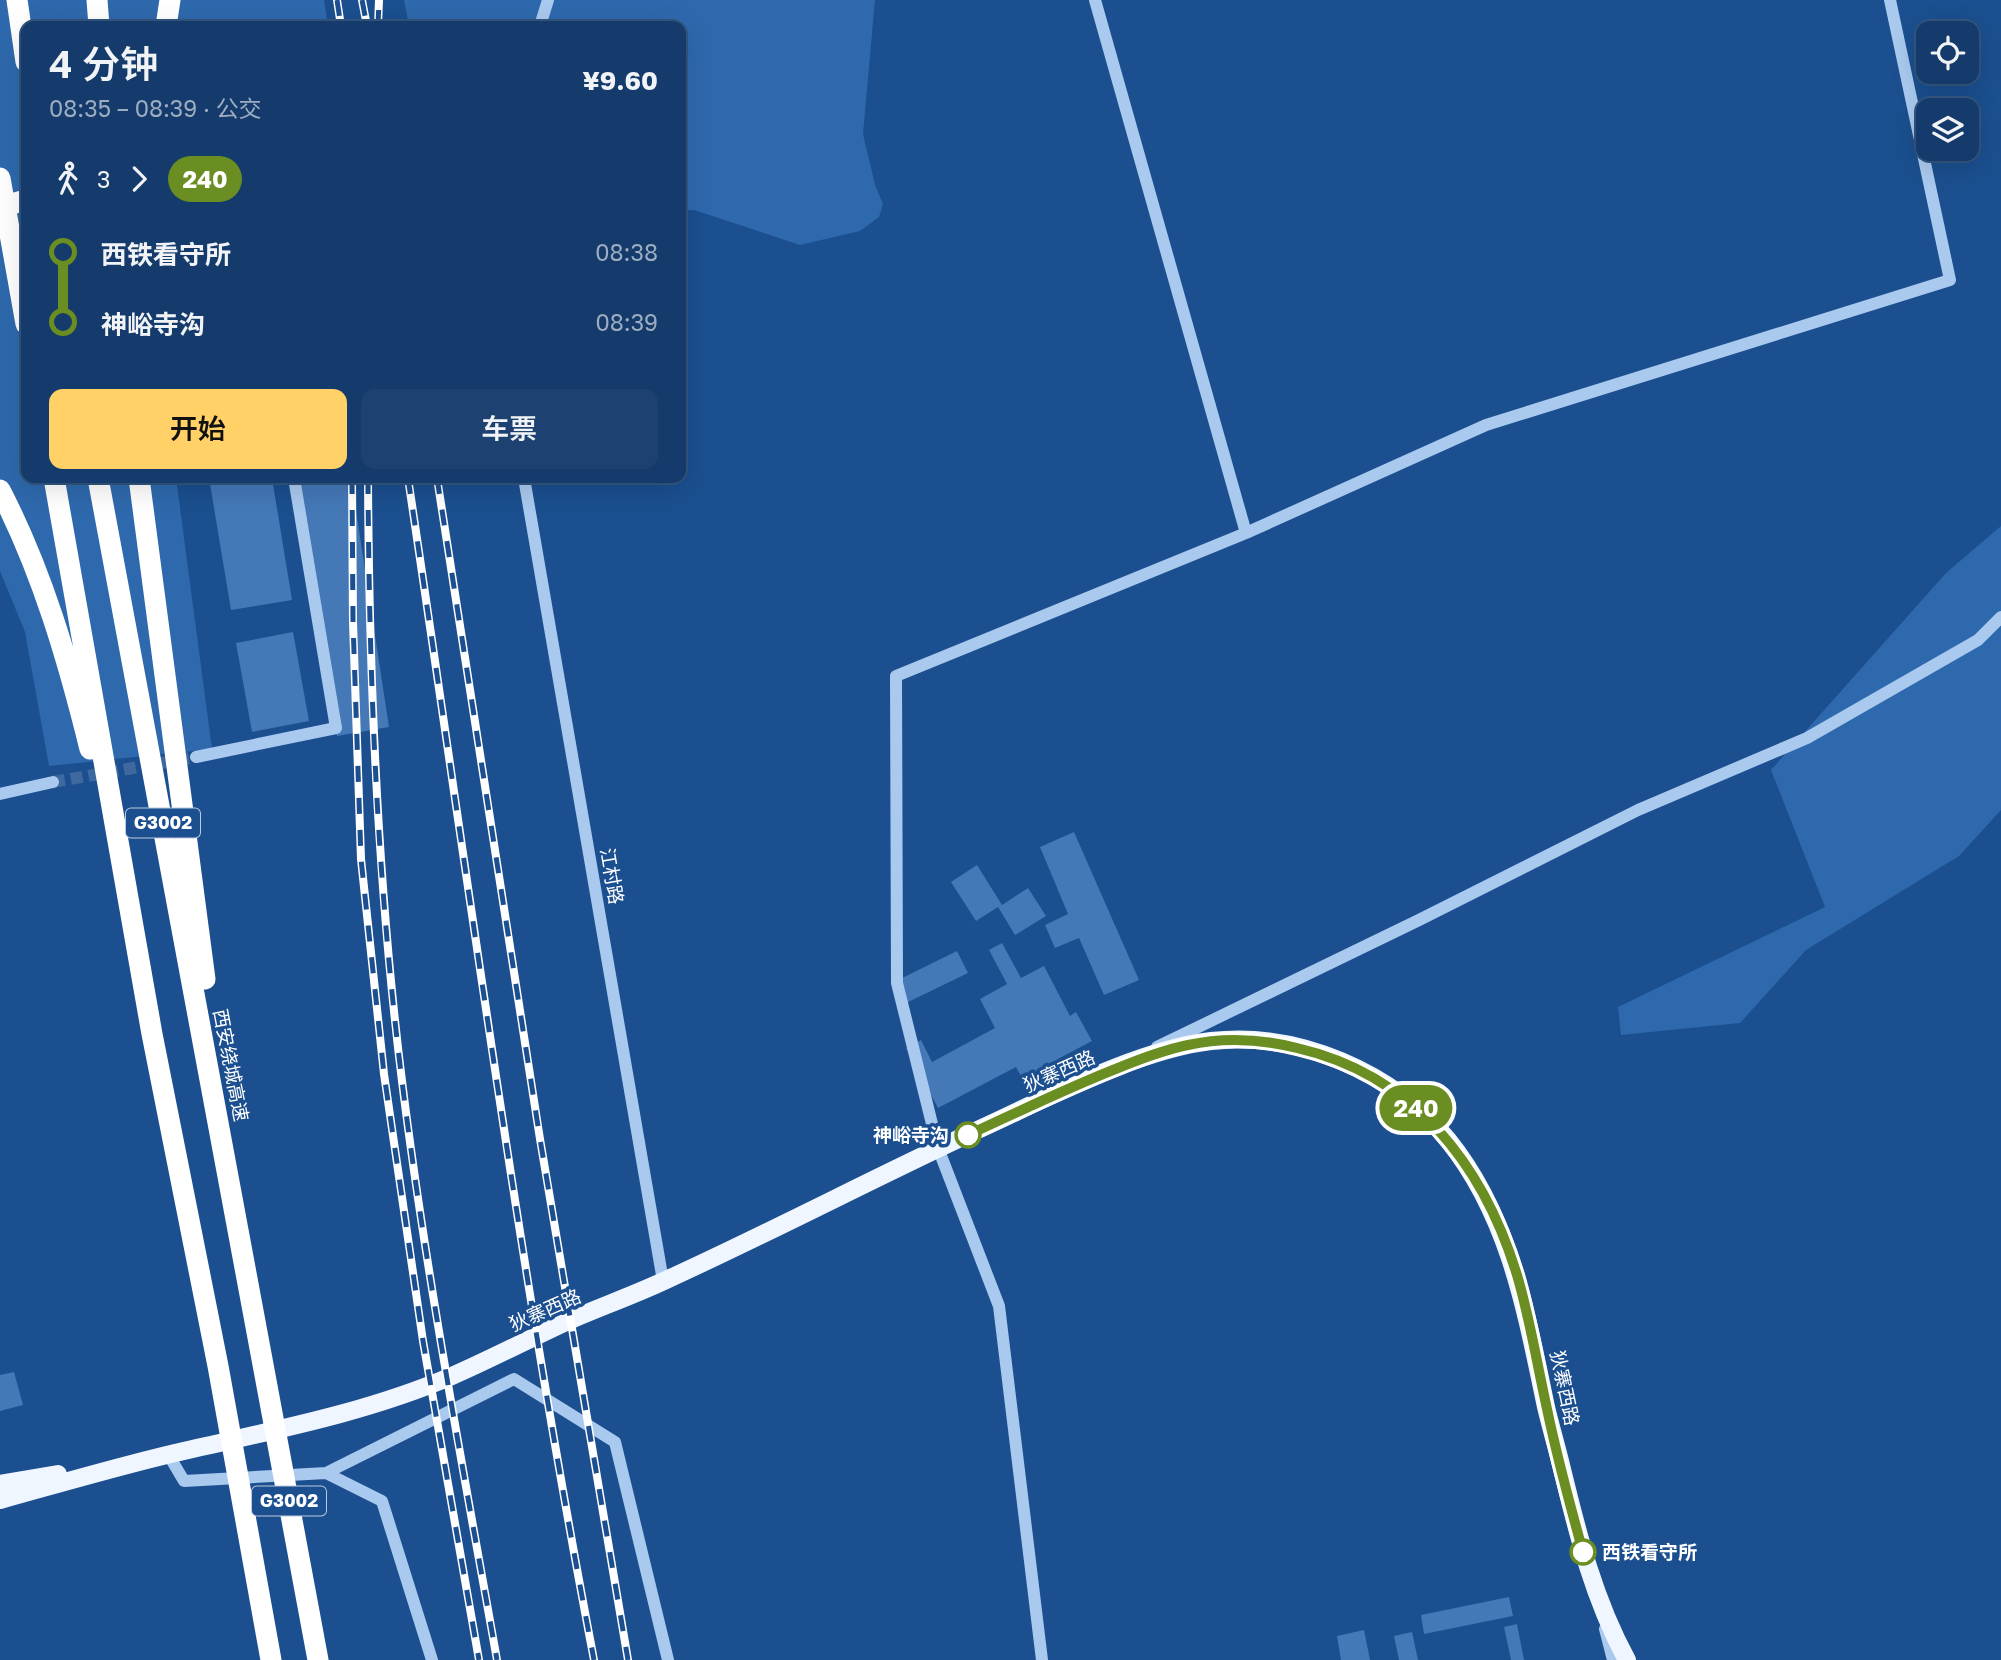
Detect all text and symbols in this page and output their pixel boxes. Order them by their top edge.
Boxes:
map controls [1916,21,1979,161]
button: locate [1916,21,1979,84]
text: 4 分钟 [49,41,158,86]
text: ¥9.60 [583,65,658,96]
text: 08:35 – 08:39 · 公交 [49,94,262,122]
button: layers [1916,98,1979,161]
icon: walk [49,160,87,198]
icon: forward [120,160,158,198]
text: 240 [182,164,228,193]
text: 3 [97,165,110,193]
text: 08:38 [595,238,658,266]
text: 西铁看守所 [101,239,231,270]
text: 08:39 [595,308,658,336]
text: 神峪寺沟 [101,309,205,340]
button: 开始 [49,389,347,469]
button: 车票 [361,389,658,469]
road number: G3002 [126,808,200,838]
street label: 江村路 [596,846,629,906]
street label: 西安绕城高速 [209,1007,254,1123]
street label: 狄寨西路 [1019,1045,1098,1097]
line badge: 240 [1376,1085,1456,1131]
text: 240 [1393,1093,1439,1122]
marker: 神峪寺沟 [955,1122,981,1148]
place label: 神峪寺沟 [873,1123,949,1146]
street label: 狄寨西路 [505,1284,584,1336]
street label: 狄寨西路 [1546,1348,1585,1427]
road number: G3002 [252,1486,326,1516]
marker: 西铁看守所 [1570,1539,1596,1565]
place label: 西铁看守所 [1602,1540,1697,1563]

